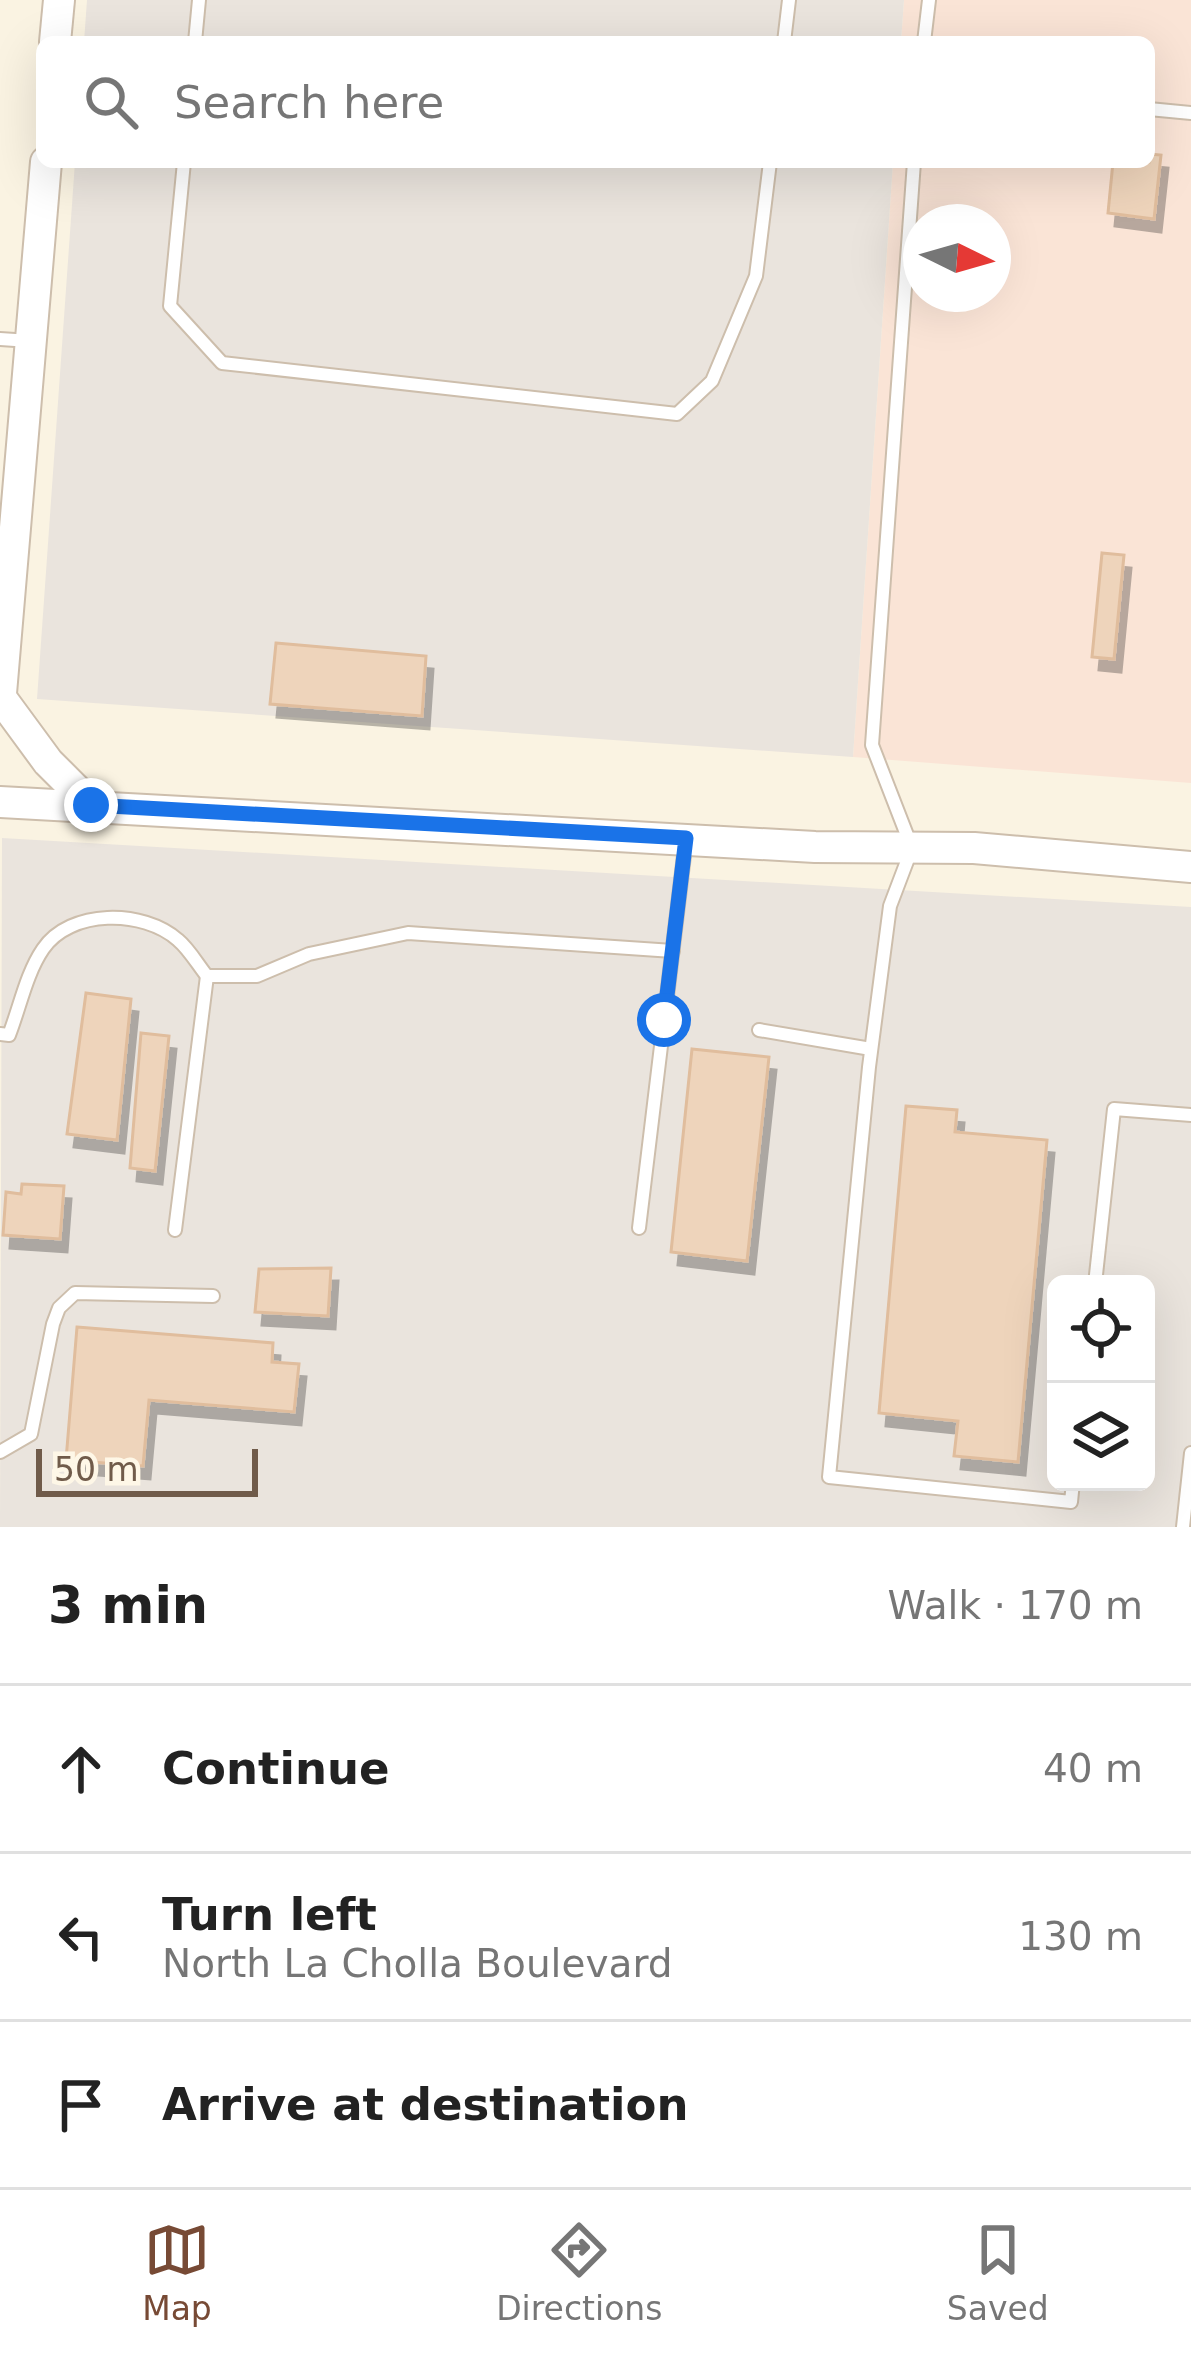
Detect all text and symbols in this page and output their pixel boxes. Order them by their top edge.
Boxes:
search box [36,36,1155,168]
icon: search [78,69,144,135]
text: Search here [174,76,444,129]
north arrow [903,204,1011,312]
route end [64,778,118,832]
route start [637,993,691,1047]
map controls [1047,1275,1155,1491]
button: locate [1047,1275,1155,1383]
button: layers [1047,1383,1155,1491]
scale bar [36,1443,258,1496]
text: 50 m [54,1450,139,1489]
text: 3 min [48,1576,208,1635]
text: Walk · 170 m [888,1583,1143,1628]
icon: ahead [48,1736,114,1802]
text: Continue [162,1742,390,1795]
text: 40 m [1043,1746,1143,1791]
text: Turn left [162,1888,377,1941]
icon: left [48,1904,114,1970]
text: 130 m [1018,1914,1143,1959]
text: North La Cholla Boulevard [162,1941,673,1986]
icon: arrive [48,2072,114,2138]
text: Arrive at destination [162,2078,688,2131]
tab: Map [142,2217,212,2328]
tab: Directions [496,2217,662,2328]
tab: Saved [947,2217,1049,2328]

